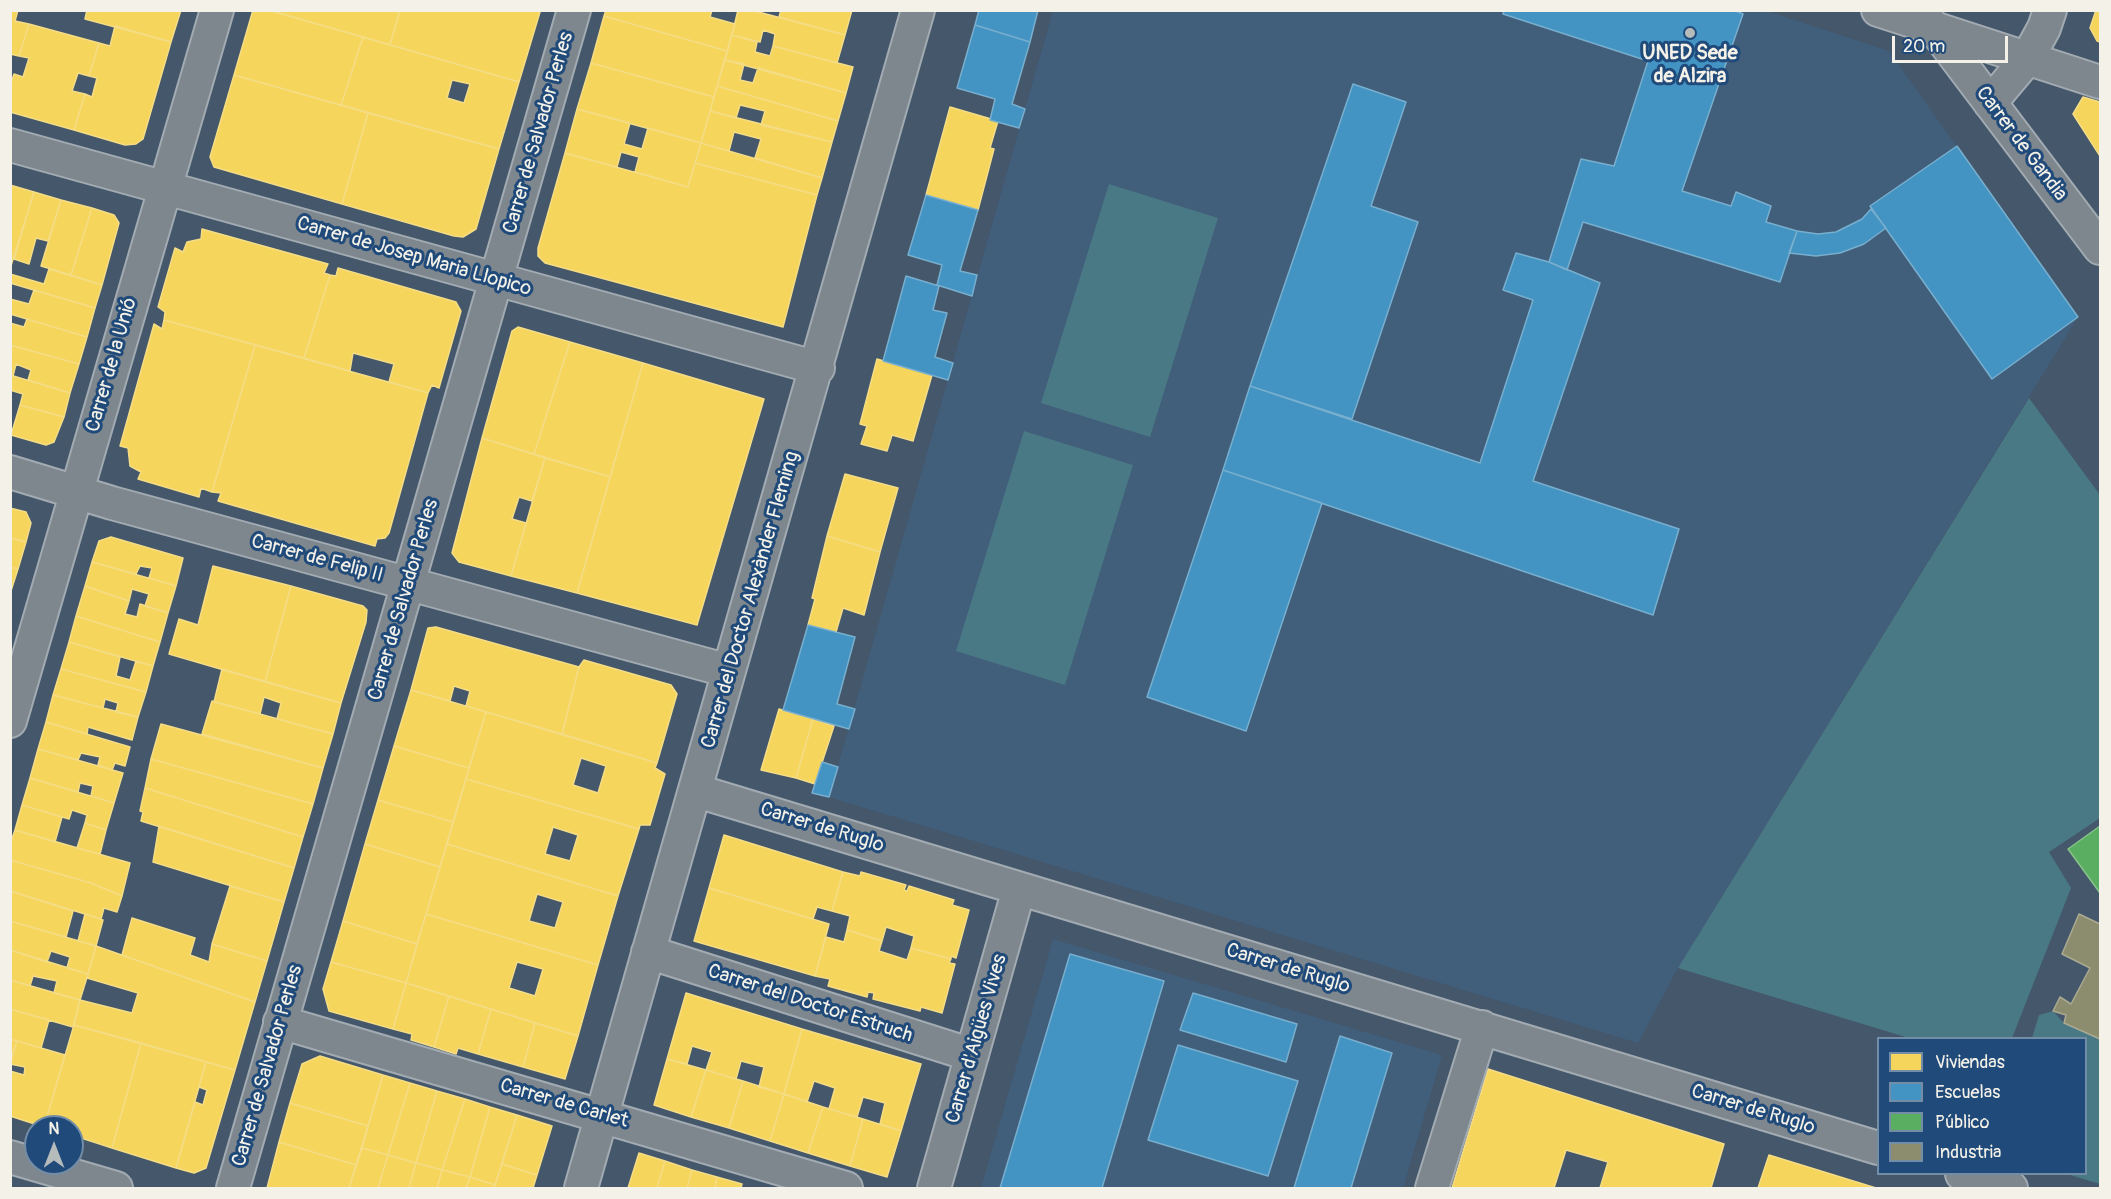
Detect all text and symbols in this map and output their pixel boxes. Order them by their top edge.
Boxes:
scale bar [1895,24,2010,62]
marker: UNED Sede de Alzira [1683,26,1697,40]
street label: Carrer de Salvador Perles [499,30,579,236]
text: 20 m [1903,35,1945,58]
place label: UNED Sede de Alzira [1642,42,1738,89]
street label: Carrer de Gandia [1970,82,2072,206]
street label: Carrer de Josep Maria Llopico [294,212,534,302]
street label: Carrer de la Unió [81,295,143,435]
street label: Carrer del Doctor Alexànder Fleming [697,449,805,751]
street label: Carrer de Salvador Perles [364,497,444,703]
street label: Carrer de Felip II [248,530,386,588]
street label: Carrer de Ruglo [757,798,887,858]
street label: Carrer de Ruglo [1223,939,1353,999]
street label: Carrer d'Aigües Vives [941,952,1013,1126]
street label: Carrer del Doctor Estruch [705,960,915,1048]
street label: Carrer de Salvador Perles [228,963,308,1169]
legend [1877,1037,2087,1175]
text: Viviendas [1935,1051,2005,1074]
street label: Carrer de Carlet [497,1074,631,1134]
street label: Carrer de Ruglo [1688,1080,1818,1140]
text: Escuelas [1935,1081,2000,1104]
text: Público [1935,1111,1989,1134]
north arrow [24,1115,84,1175]
text: N [49,1119,59,1139]
text: Industria [1935,1141,2001,1164]

